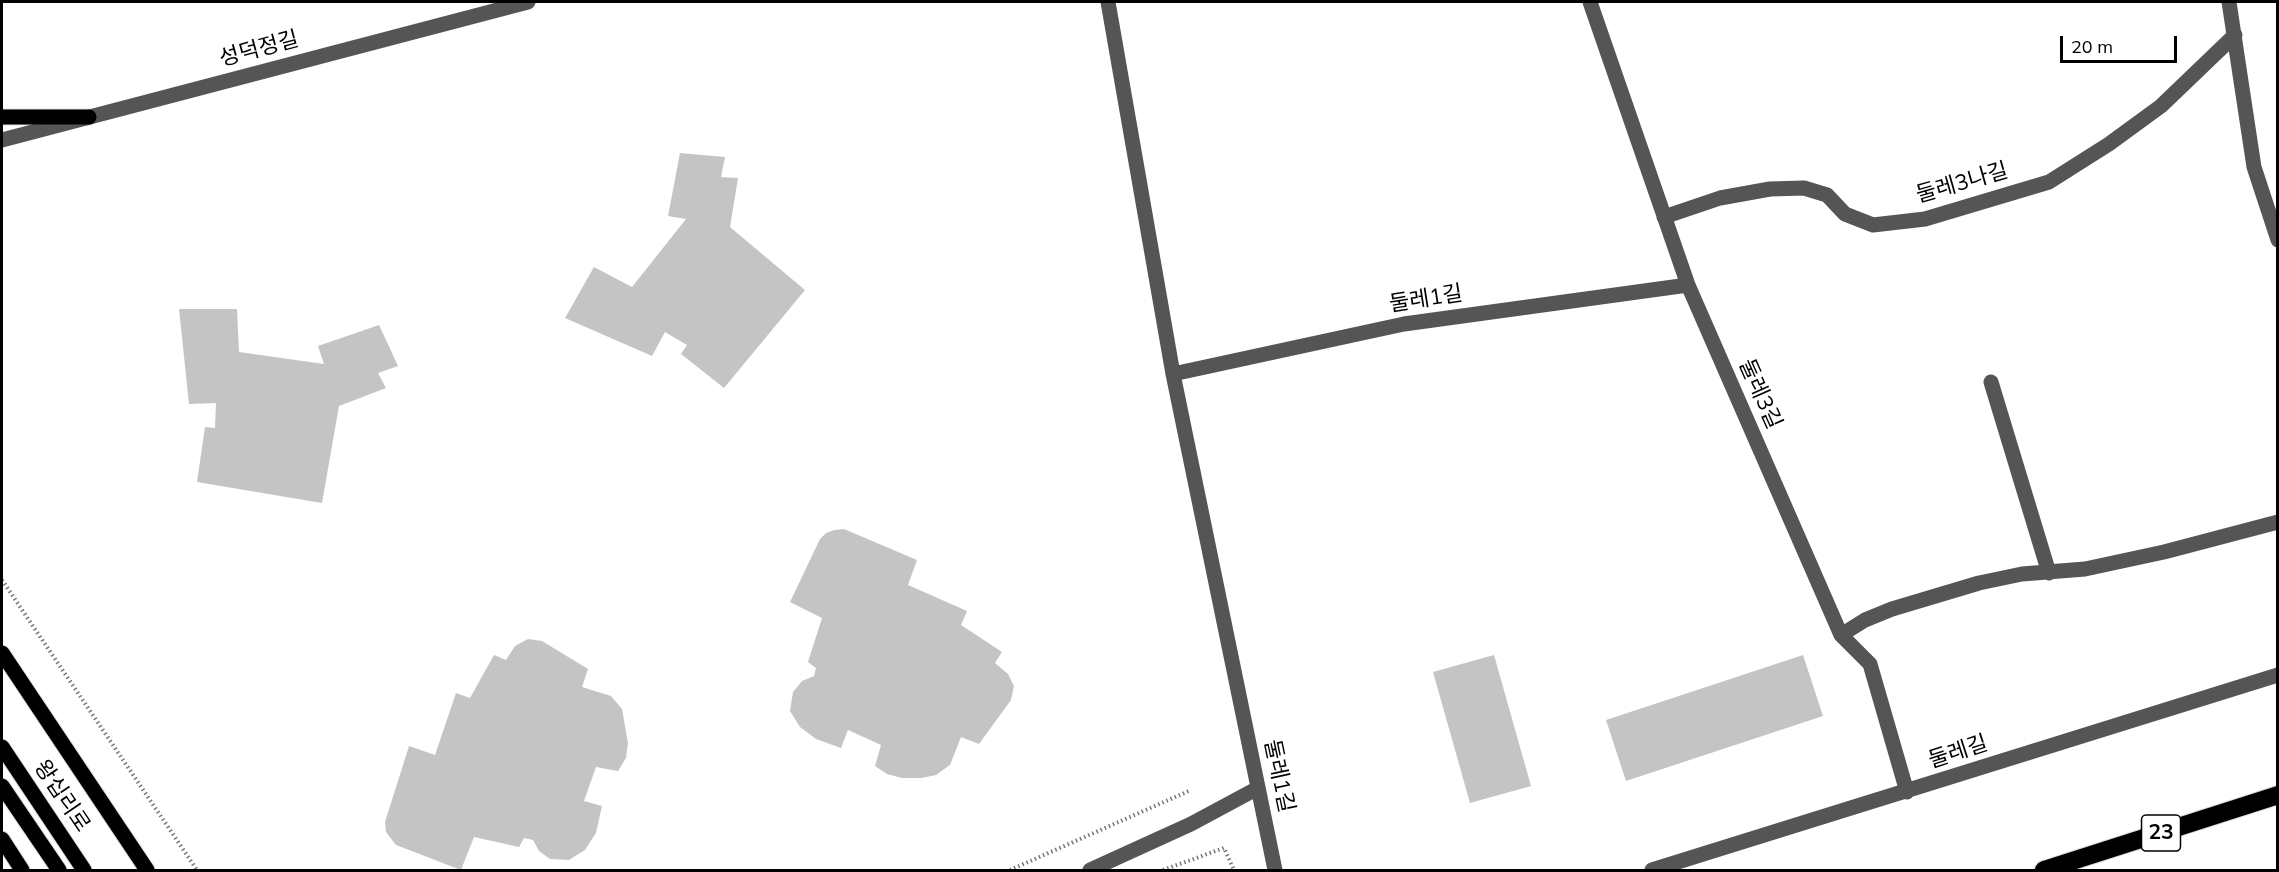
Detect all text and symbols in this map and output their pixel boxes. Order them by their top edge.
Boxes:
scale bar [2063,24,2180,62]
street label: 성덕정길 [216,26,302,72]
text: 20 m [2071,35,2113,58]
street label: 둘레3나길 [1913,157,2011,209]
street label: 둘레1길 [1387,280,1465,318]
street label: 둘레3길 [1733,355,1787,433]
street label: 둘레길 [1925,730,1991,774]
street label: 둘레1길 [1258,737,1300,815]
street label: 왕십리로 [28,755,96,837]
road number: 23 [2142,815,2180,851]

